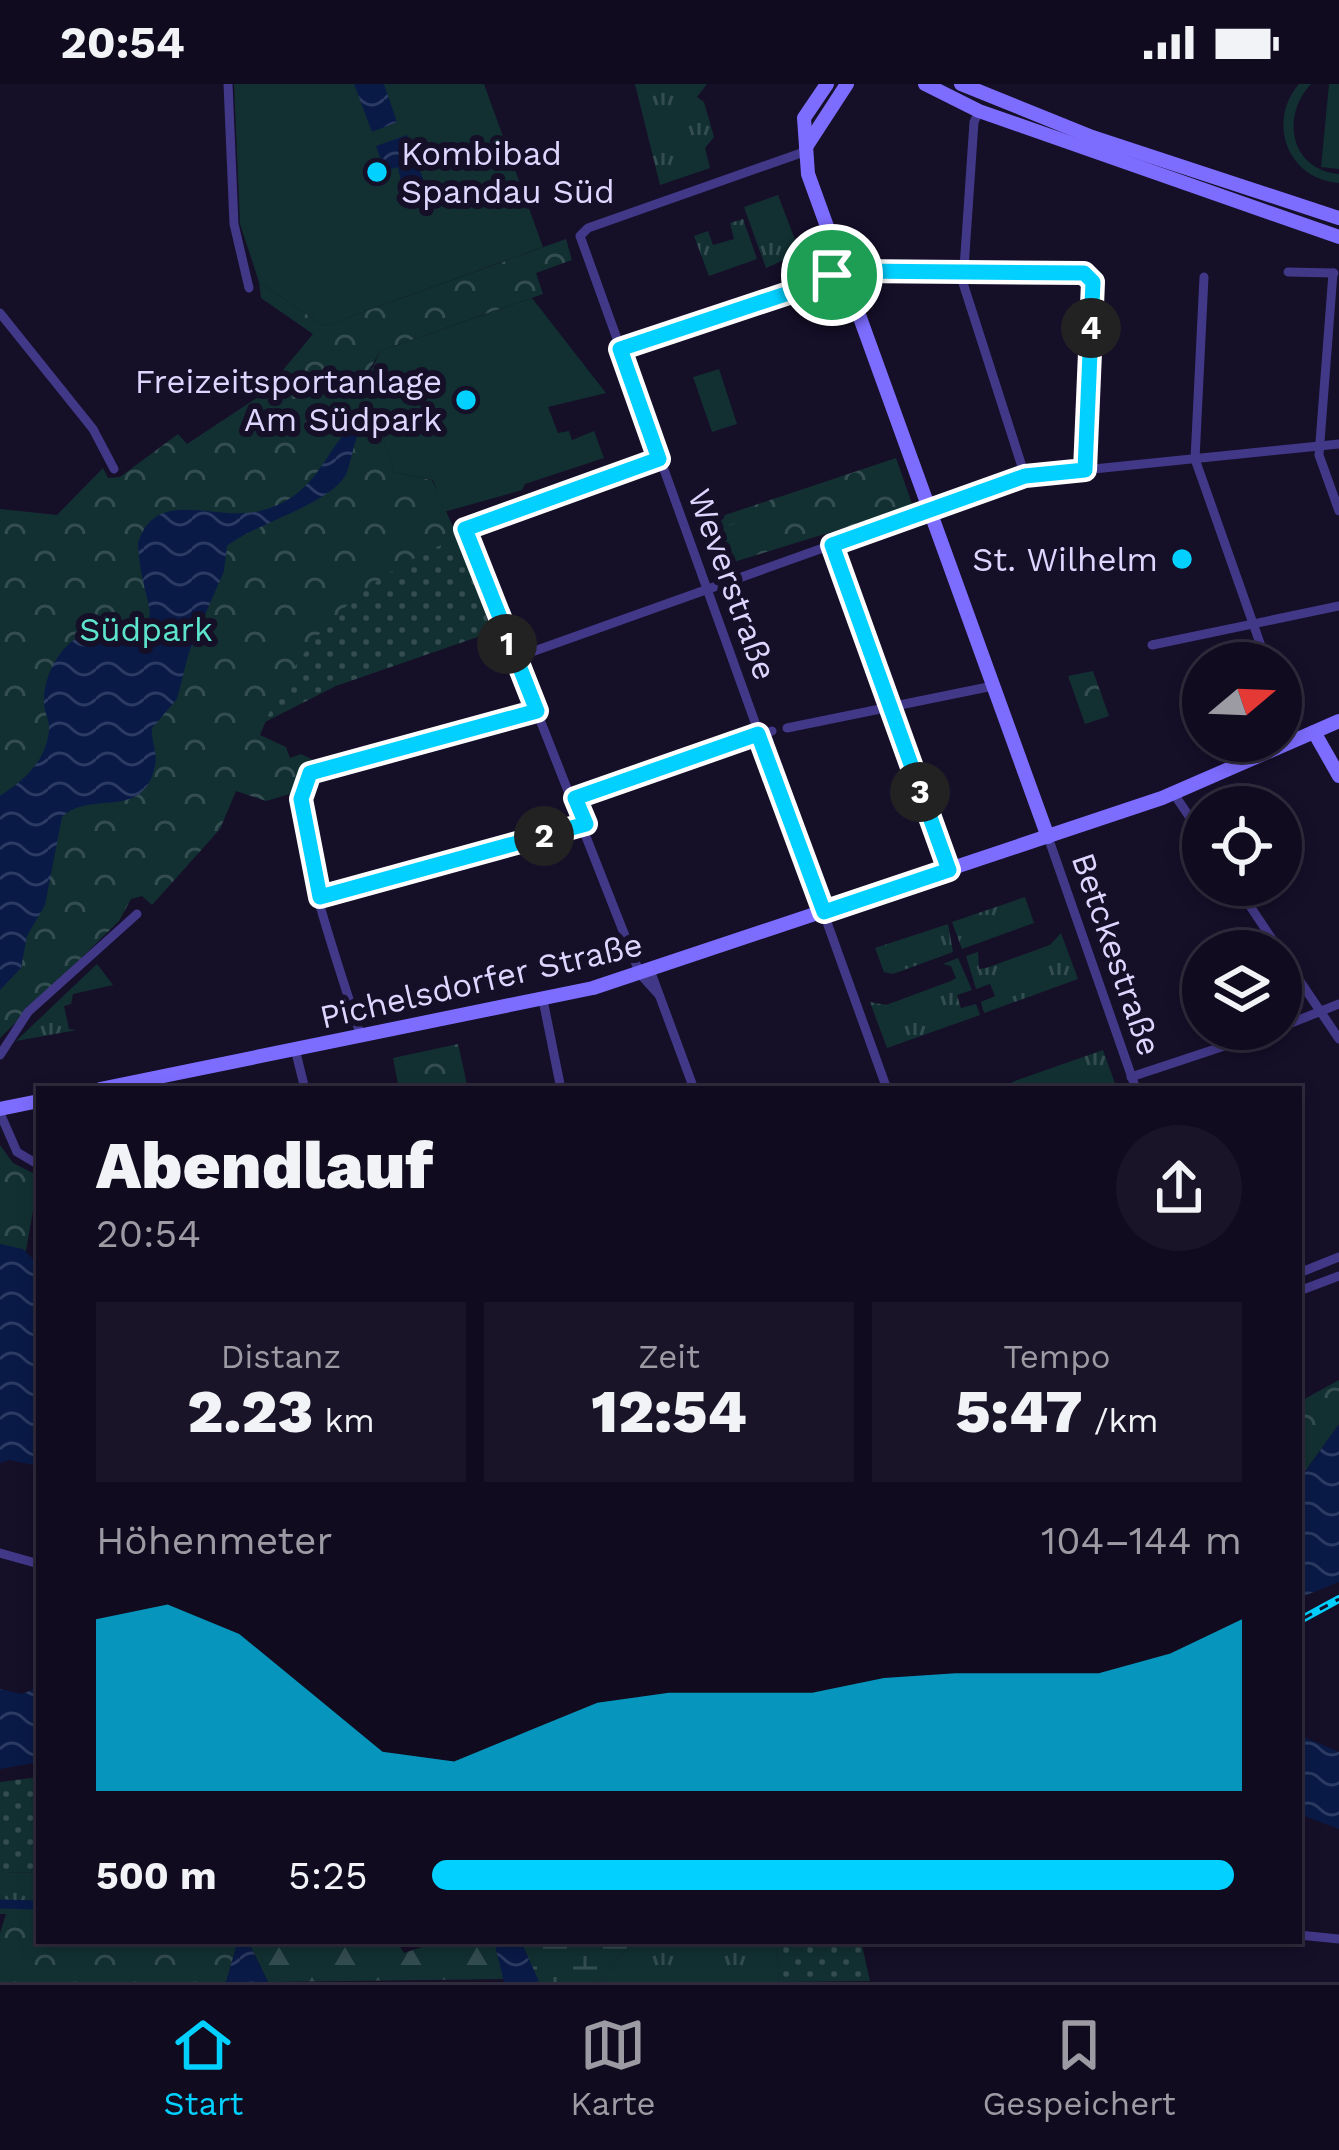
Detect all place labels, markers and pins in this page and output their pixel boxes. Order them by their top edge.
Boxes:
place label: Kombibad Spandau Süd [401,134,615,211]
marker: Kombibad Spandau Süd [364,159,390,185]
pin [781,224,883,326]
pin: 4 [1061,298,1121,358]
place label: Freizeitsportanlage Am Südpark [135,362,442,439]
marker: Freizeitsportanlage Am Südpark [453,387,479,413]
place label: St. Wilhelm [972,540,1158,579]
marker: St. Wilhelm [1169,546,1195,572]
pin: 1 [477,614,537,674]
pin: 3 [890,762,950,822]
pin: 2 [514,806,574,866]

